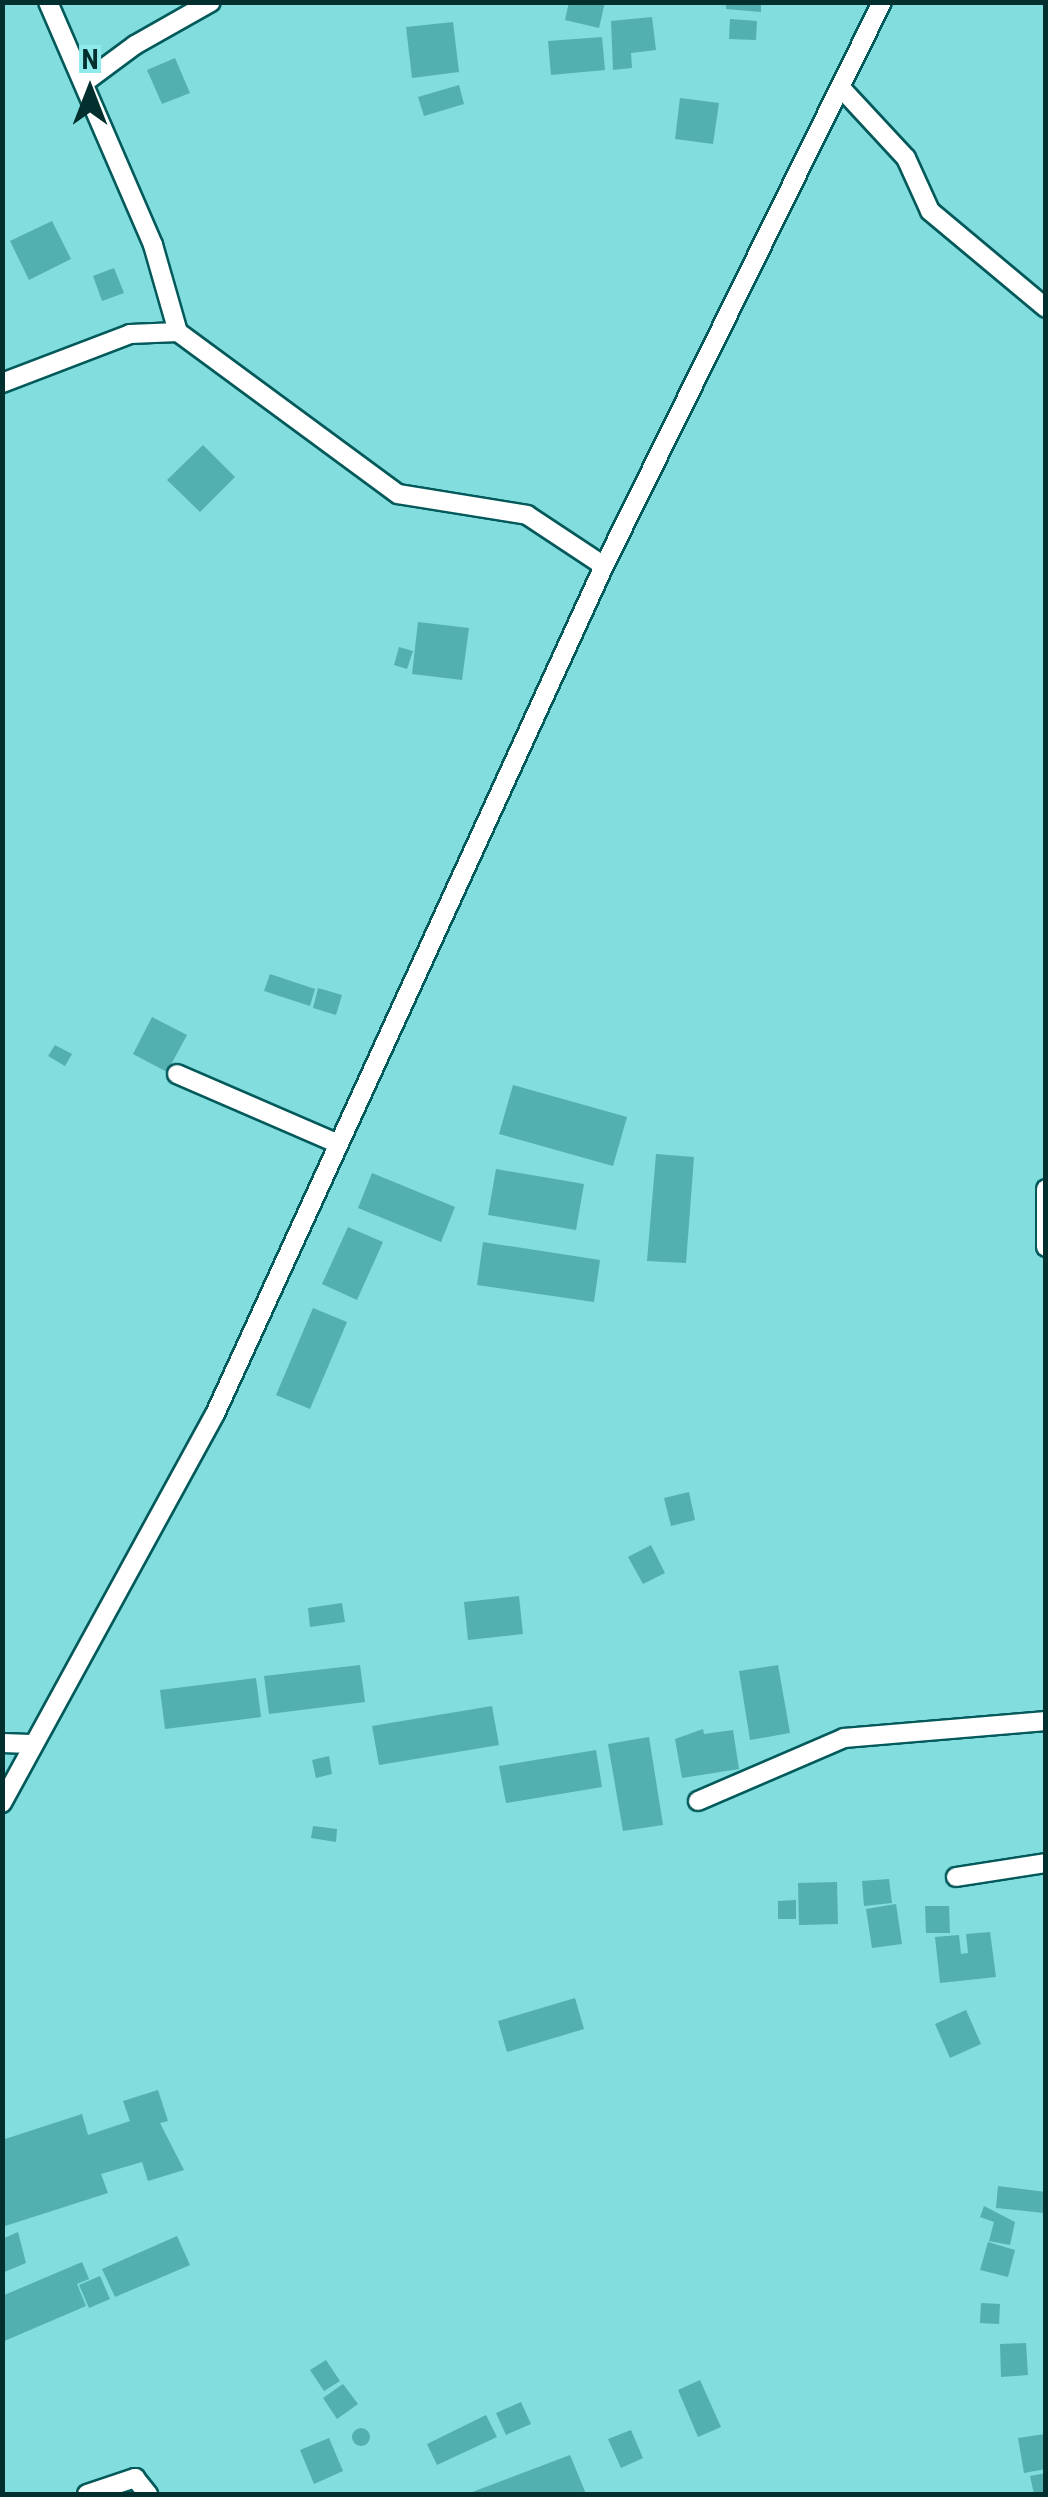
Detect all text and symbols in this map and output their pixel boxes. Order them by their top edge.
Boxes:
north arrow [40,40,140,140]
text: N [81,43,99,76]

